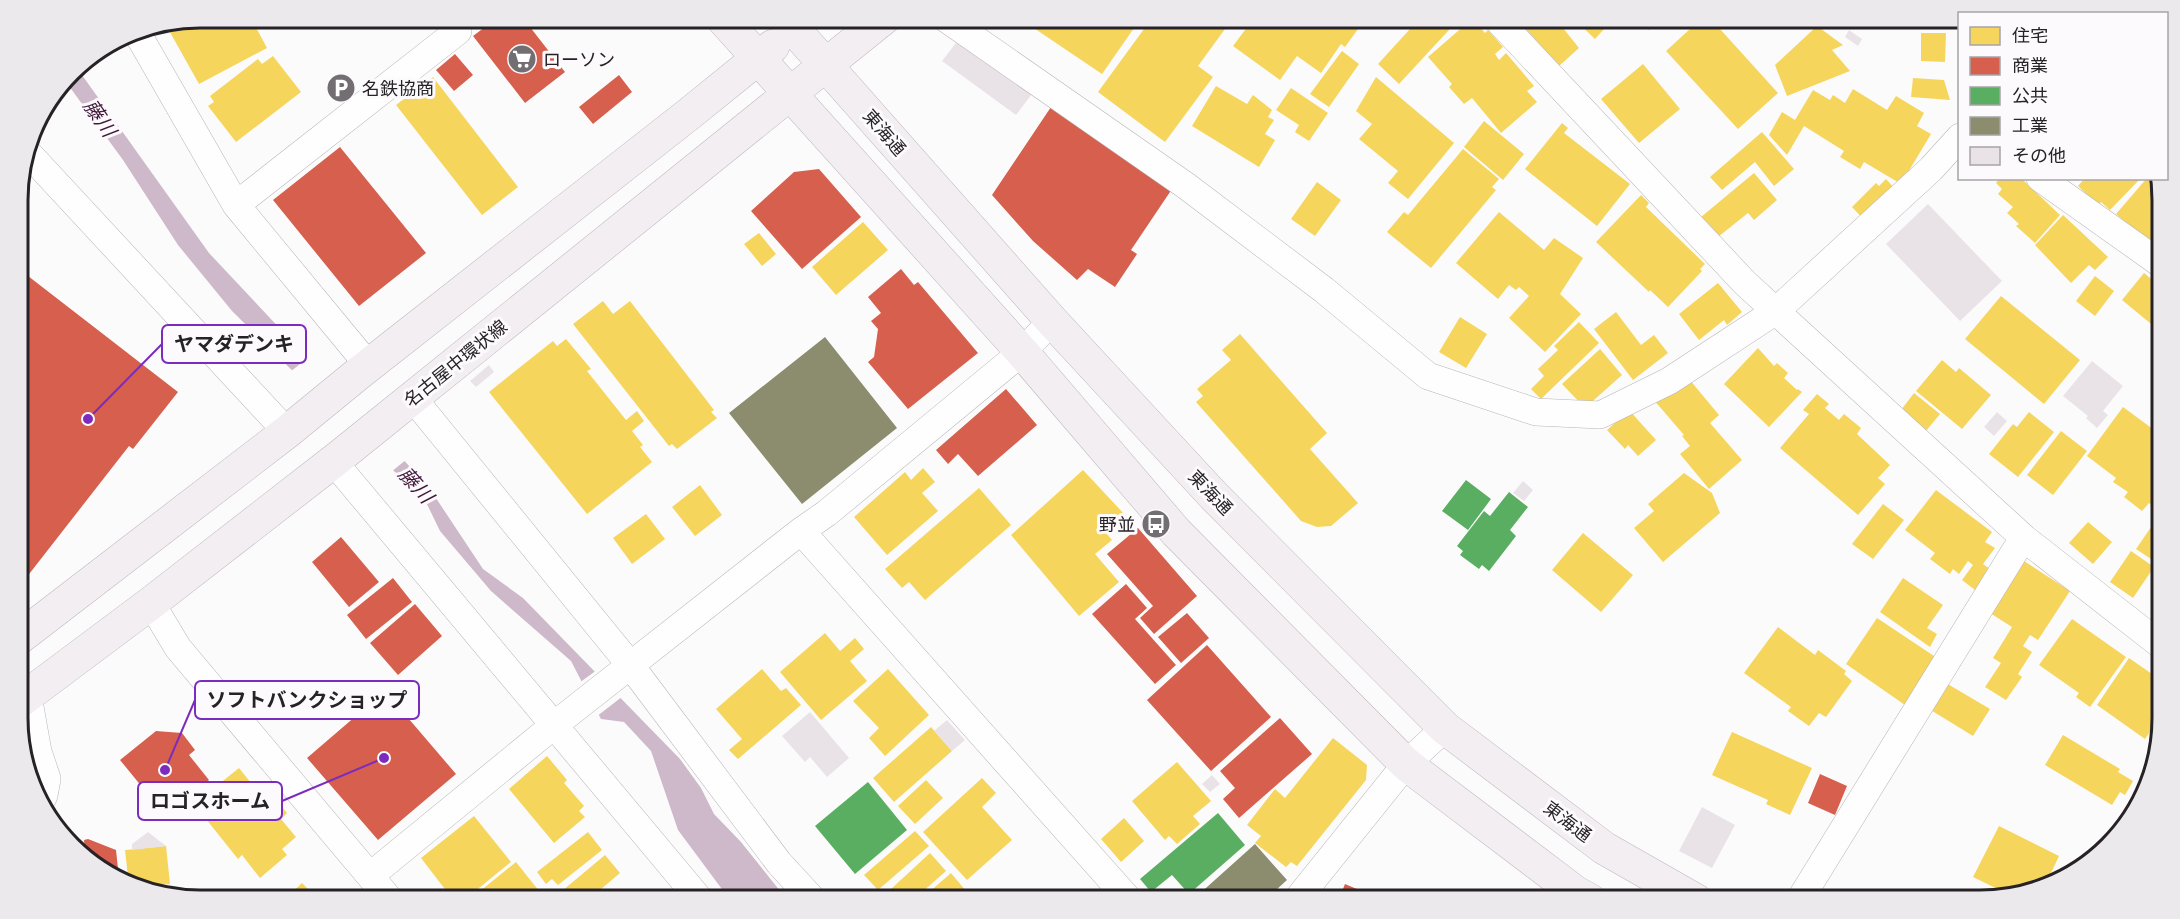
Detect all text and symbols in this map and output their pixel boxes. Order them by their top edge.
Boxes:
legend [1958,12,2168,180]
text: 住宅 [2012,23,2048,47]
supermarket icon: ローソン [506,43,538,75]
place label: ローソン [543,47,615,71]
text: 商業 [2012,53,2048,77]
parking icon: 名鉄協商 [325,72,357,104]
place label: 名鉄協商 [362,76,434,100]
text: 公共 [2012,83,2048,107]
water label: 藤川 [78,93,125,143]
street label: 東海通 [858,104,912,160]
text: 工業 [2012,113,2048,137]
text: その他 [2012,143,2066,167]
street label: 名古屋中環状線 [398,314,512,412]
callout: ヤマダデンキ [162,325,306,363]
text: ヤマダデンキ [174,329,294,356]
water label: 藤川 [394,460,442,509]
street label: 東海通 [1184,464,1238,520]
bus stop icon: 野並 [1140,508,1172,540]
place label: 野並 [1099,512,1135,536]
callout: ソフトバンクショップ [195,681,419,719]
text: ソフトバンクショップ [207,685,408,712]
callout: ロゴスホーム [138,782,282,820]
text: ロゴスホーム [150,786,270,813]
street label: 東海通 [1539,795,1597,847]

